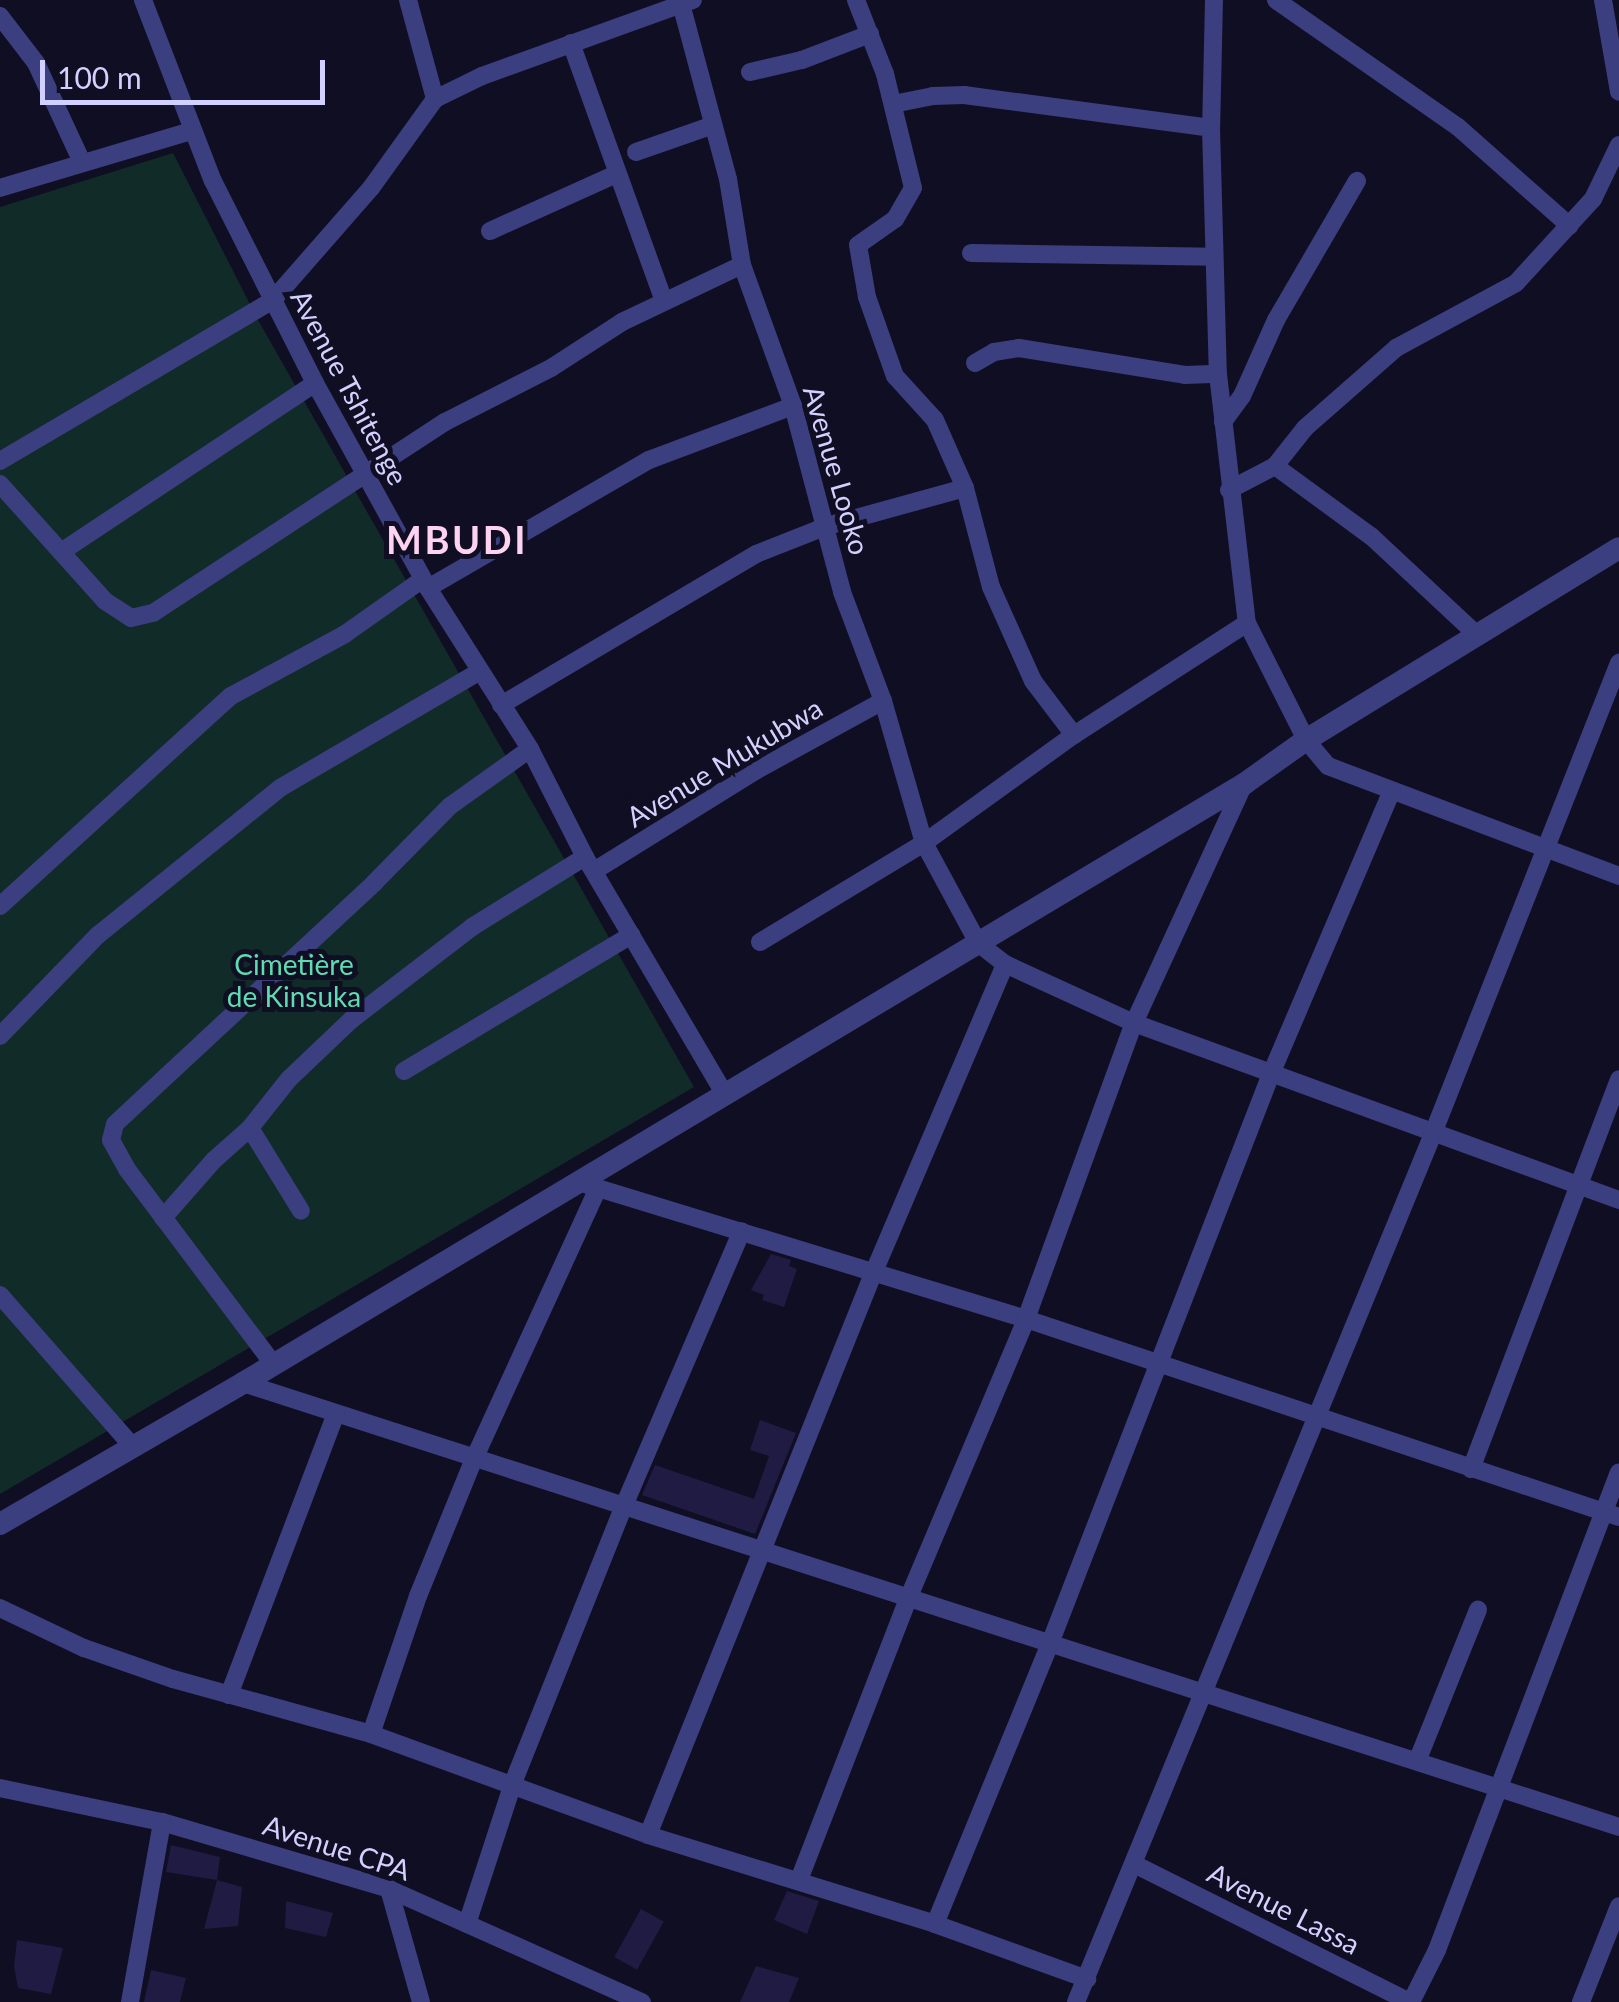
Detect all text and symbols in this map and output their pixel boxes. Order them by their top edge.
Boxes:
scale bar [45,40,330,102]
text: 100 m [57,59,142,95]
street label: Avenue Tshitenge [284,283,416,491]
street label: Avenue Looko [797,382,877,558]
district label: MBUDI [386,517,528,563]
street label: Avenue Mukubwa [620,690,828,834]
park label: Cimetière de Kinsuka [227,947,361,1013]
street label: Avenue CPA [259,1807,415,1887]
street label: Avenue Lassa [1202,1855,1366,1961]

